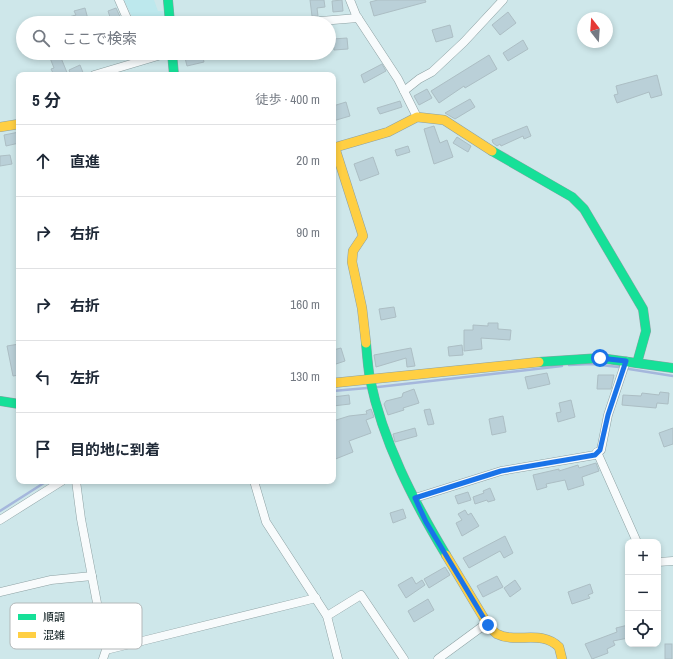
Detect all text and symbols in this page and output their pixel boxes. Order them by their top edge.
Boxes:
north arrow [577,12,613,48]
search box [16,16,336,60]
icon: search [30,27,52,49]
text: ここで検索 [62,28,137,49]
text: 5 分 [32,88,61,111]
text: 徒歩 · 400 m [255,91,320,108]
icon: ahead [32,150,54,172]
text: 直進 [70,151,100,172]
text: 20 m [296,152,320,169]
icon: right [32,222,54,244]
text: 右折 [70,223,100,244]
text: 90 m [296,224,320,241]
icon: right [32,294,54,316]
text: 右折 [70,295,100,316]
text: 160 m [290,296,320,313]
route start [591,349,609,367]
icon: left [32,366,54,388]
text: 左折 [70,367,100,388]
text: 130 m [290,368,320,385]
icon: arrive [32,438,54,460]
text: 目的地に到着 [70,439,160,460]
map controls [625,539,661,647]
button: + [625,539,661,575]
button: − [625,575,661,611]
legend [10,603,142,649]
text: 順調 [43,610,65,624]
button: locate [625,611,661,647]
route end [479,616,497,634]
text: 混雑 [43,628,65,642]

